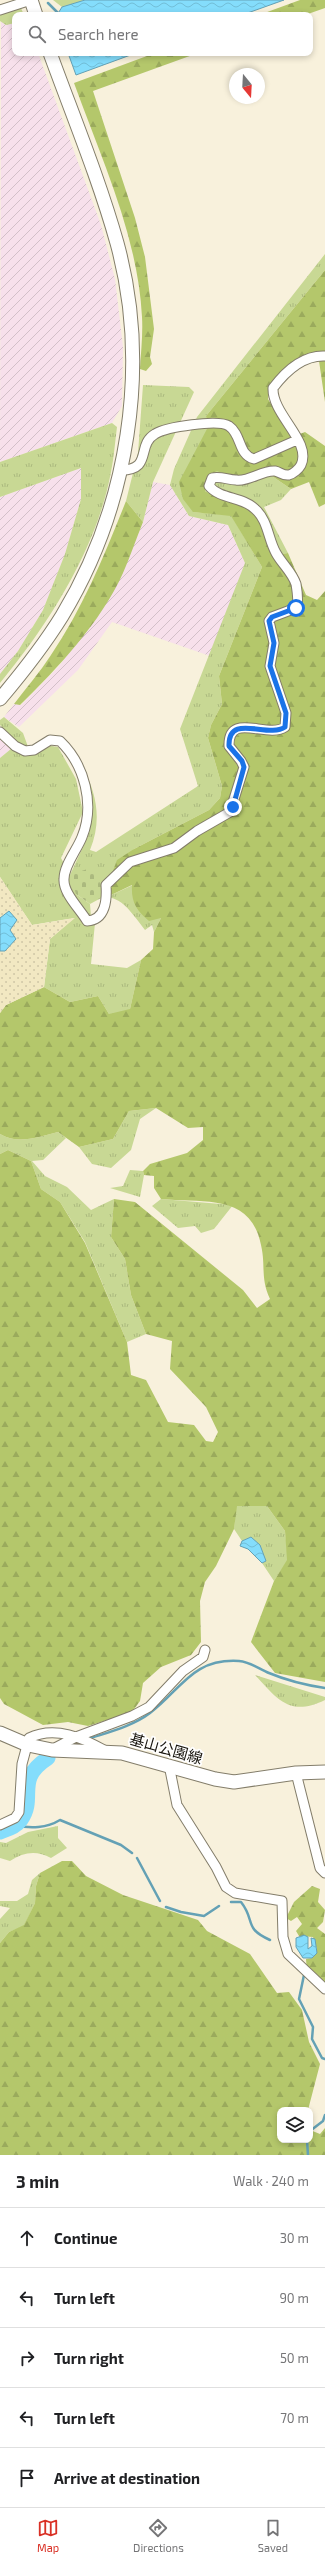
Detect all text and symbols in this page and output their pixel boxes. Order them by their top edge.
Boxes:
search box [12,12,313,56]
icon: search [26,23,48,45]
text: Search here [58,25,139,43]
north arrow [229,68,265,104]
route start [287,599,305,617]
route end [224,798,242,816]
street label: 基山公園線 [128,1729,205,1767]
map controls [277,2107,313,2143]
button: layers [277,2107,313,2143]
text: 3 min [16,2171,59,2191]
text: Walk · 240 m [233,2173,309,2189]
icon: ahead [16,2227,38,2249]
text: Continue [54,2229,117,2247]
text: 30 m [280,2230,309,2246]
icon: left [16,2287,38,2309]
text: Turn left [54,2289,115,2307]
text: 90 m [279,2290,309,2306]
icon: right [16,2347,38,2369]
text: Turn right [54,2349,124,2367]
text: 50 m [280,2350,309,2366]
icon: left [16,2407,38,2429]
text: Turn left [54,2409,115,2427]
text: 70 m [280,2410,309,2426]
icon: arrive [16,2467,38,2489]
text: Arrive at destination [54,2469,200,2487]
tab: Map [37,2517,59,2554]
tab: Directions [133,2517,184,2554]
tab: Saved [258,2517,288,2554]

